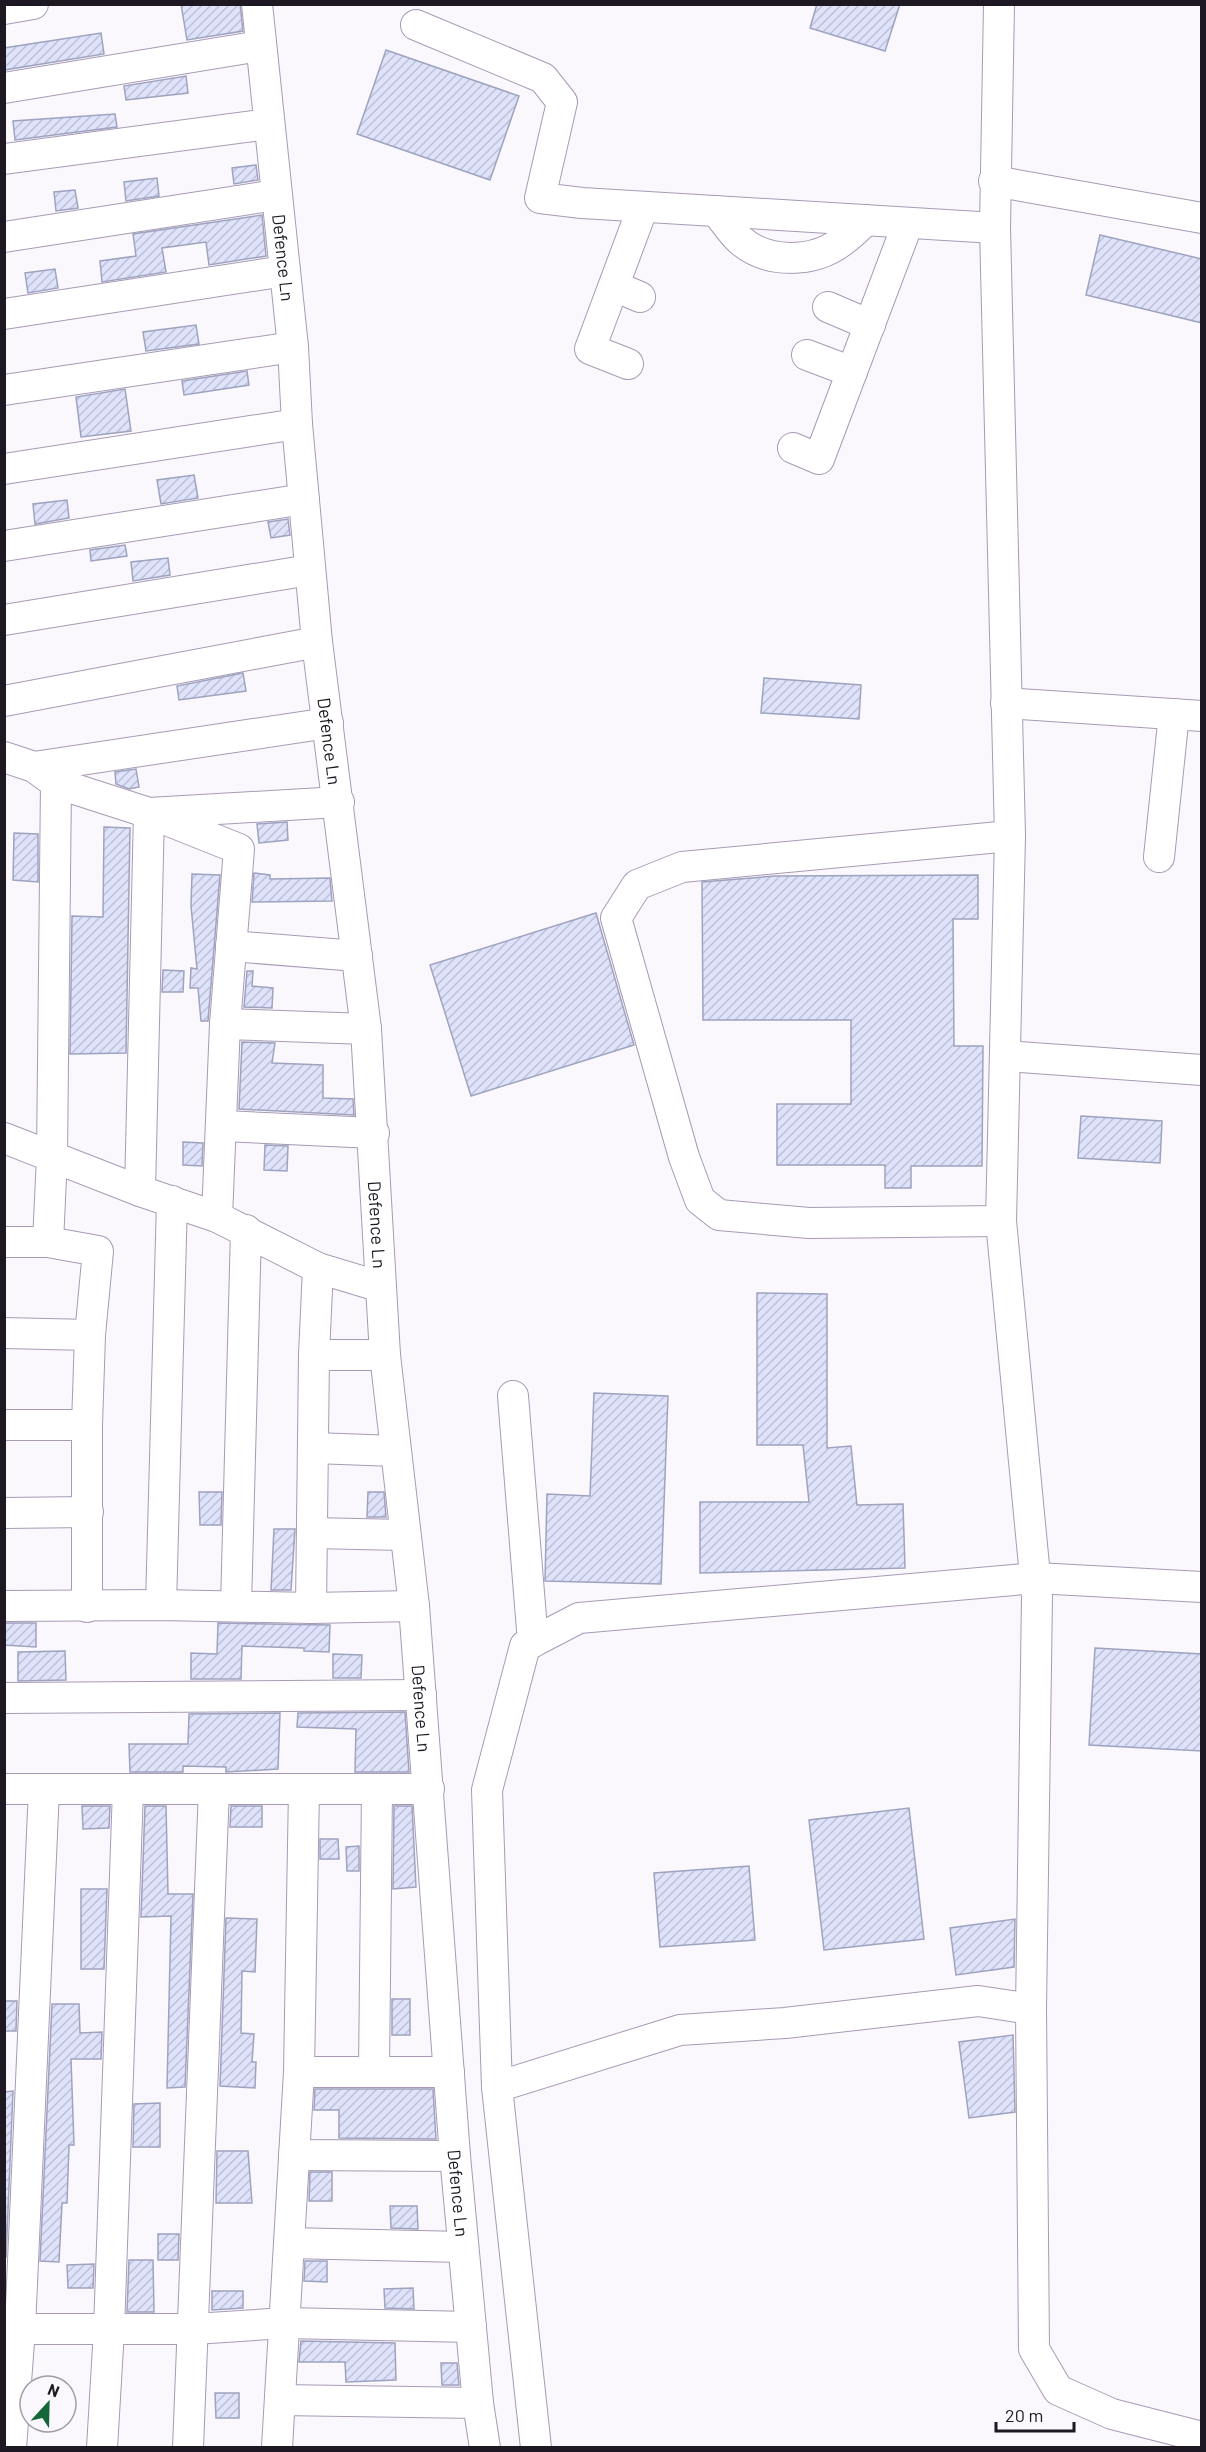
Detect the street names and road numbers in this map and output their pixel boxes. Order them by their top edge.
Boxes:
street label: Defence Ln [268,213,299,302]
street label: Defence Ln [313,696,346,786]
street label: Defence Ln [364,1180,391,1269]
street label: Defence Ln [407,1664,436,1753]
street label: Defence Ln [444,2149,473,2238]

